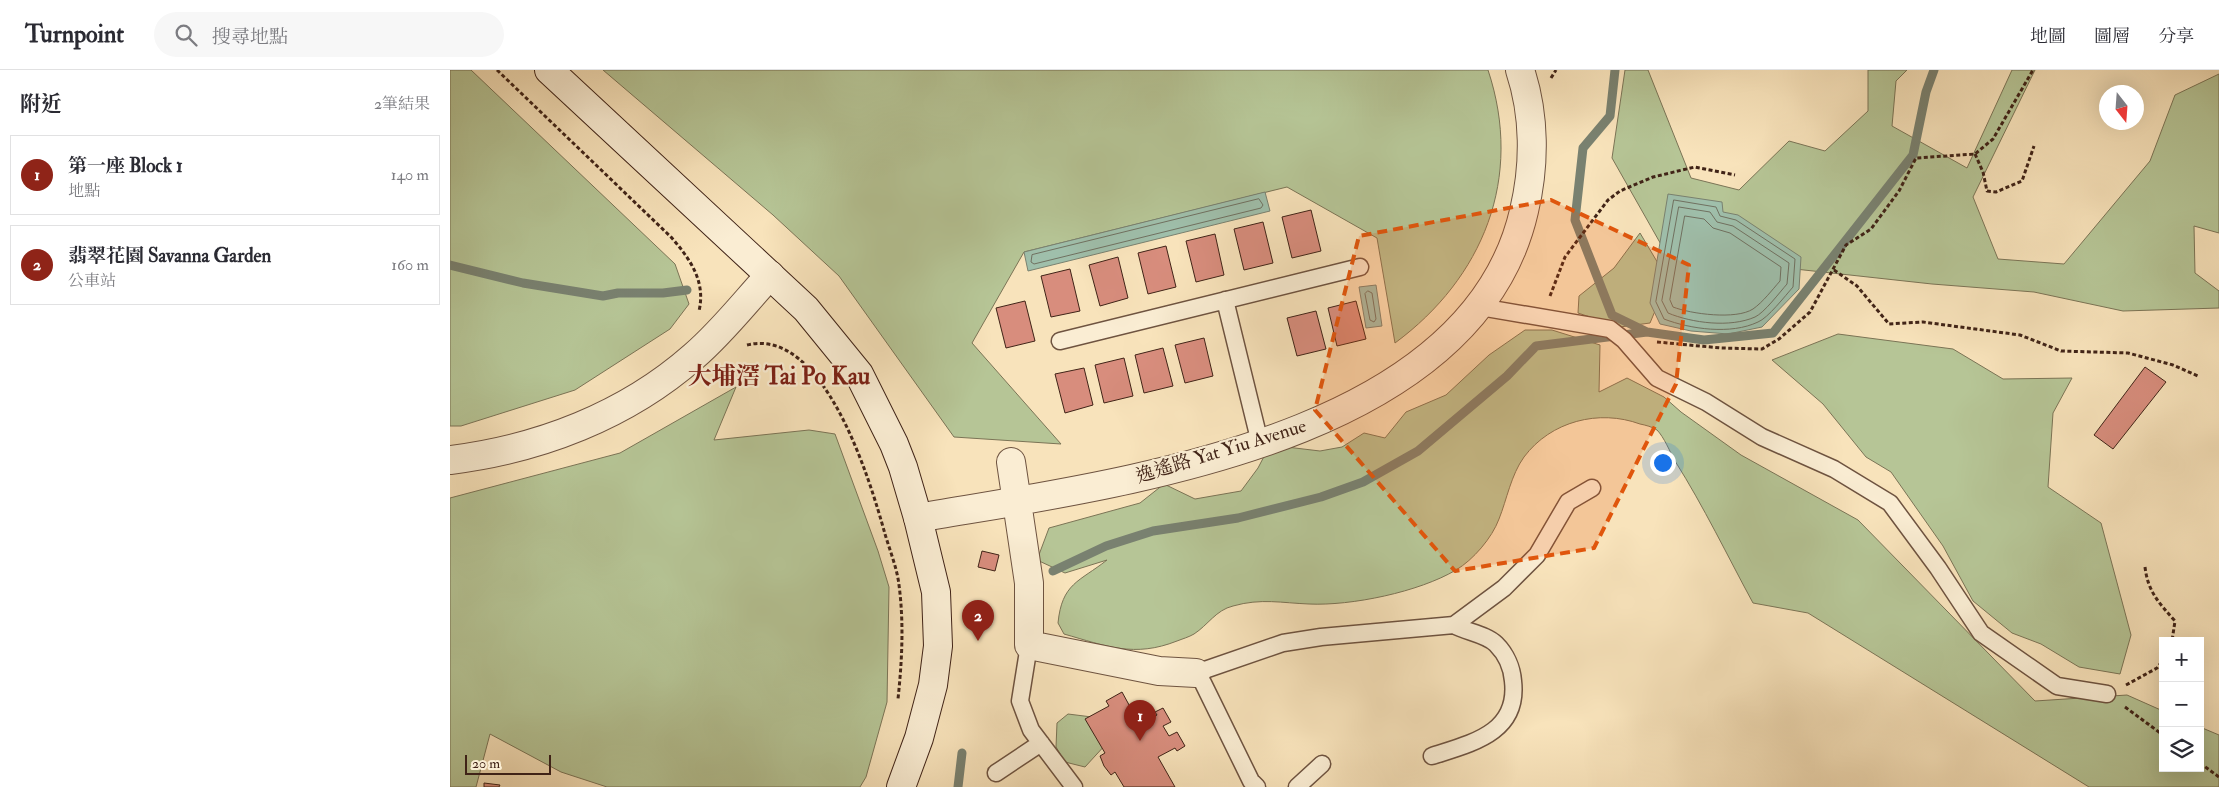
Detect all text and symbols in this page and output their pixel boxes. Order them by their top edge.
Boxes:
search box [154,12,504,57]
text: Turnpoint [25,19,124,50]
icon: search [172,21,200,49]
text: 搜尋地點 [212,25,288,49]
text: 地圖 [2030,25,2066,48]
text: 圖層 [2094,25,2130,48]
text: 分享 [2158,25,2194,48]
north arrow [2099,85,2144,130]
text: 附近 [20,91,62,118]
text: 2筆結果 [374,94,430,114]
text: 第一座 Block 1 [68,154,183,178]
text: 1 [34,165,40,185]
text: 140 m [391,165,429,185]
text: 地點 [68,181,100,201]
text: 翡翠花園 Savanna Garden [68,244,271,268]
text: 2 [33,255,41,275]
text: 160 m [391,255,429,275]
text: 公車站 [68,271,116,291]
district label: 大埔滘 Tai Po Kau [688,361,871,392]
street label: 逸遙路 Yat Yiu Avenue [1133,414,1309,488]
your location [1650,450,1676,476]
pin: 2 [962,600,994,641]
map controls [2159,637,2204,772]
button: + [2159,637,2204,682]
button: − [2159,682,2204,727]
pin: 1 [1124,700,1156,741]
button: layers [2159,727,2204,772]
scale bar [465,752,551,775]
text: 20 m [472,755,500,772]

